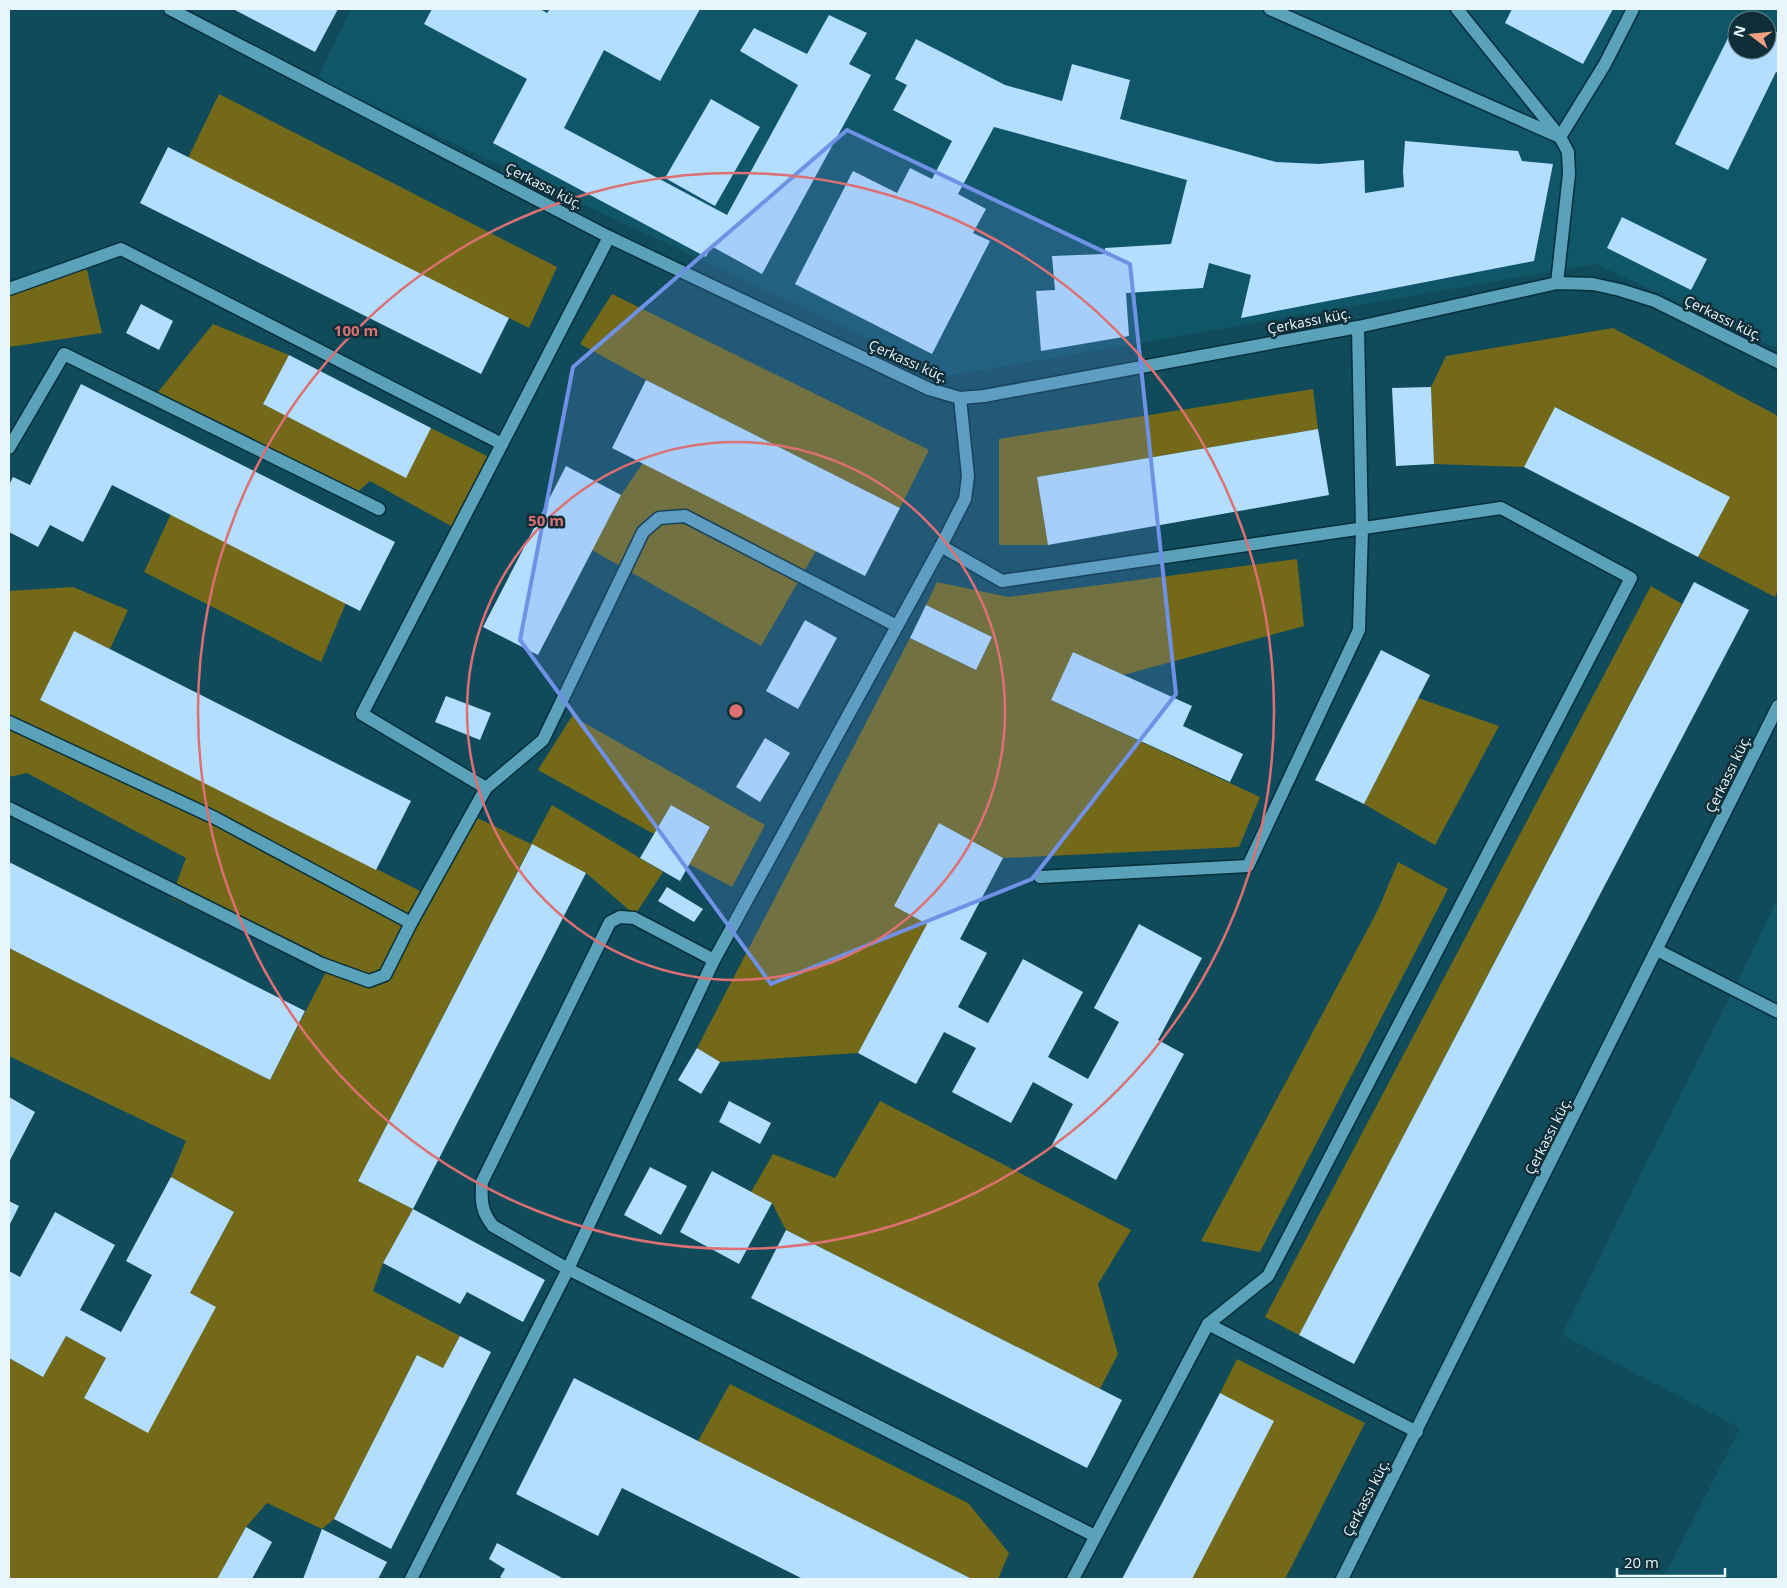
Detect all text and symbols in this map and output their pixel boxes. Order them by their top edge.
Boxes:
north arrow [1727,10,1777,60]
text: N [1728,23,1750,39]
street label: Çerkassı küç. [502,158,586,213]
street label: Çerkassı küç. [1681,291,1765,345]
street label: Çerkassı küç. [1266,303,1352,338]
text: 100 m [334,320,378,340]
street label: Çerkassı küç. [866,335,951,386]
text: 50 m [528,510,564,530]
centre of rings [727,702,745,720]
street label: Çerkassı küç. [1701,732,1755,816]
street label: Çerkassı küç. [1520,1094,1575,1178]
street label: Çerkassı küç. [1338,1456,1393,1540]
scale bar [1617,1546,1724,1578]
text: 20 m [1624,1552,1659,1572]

